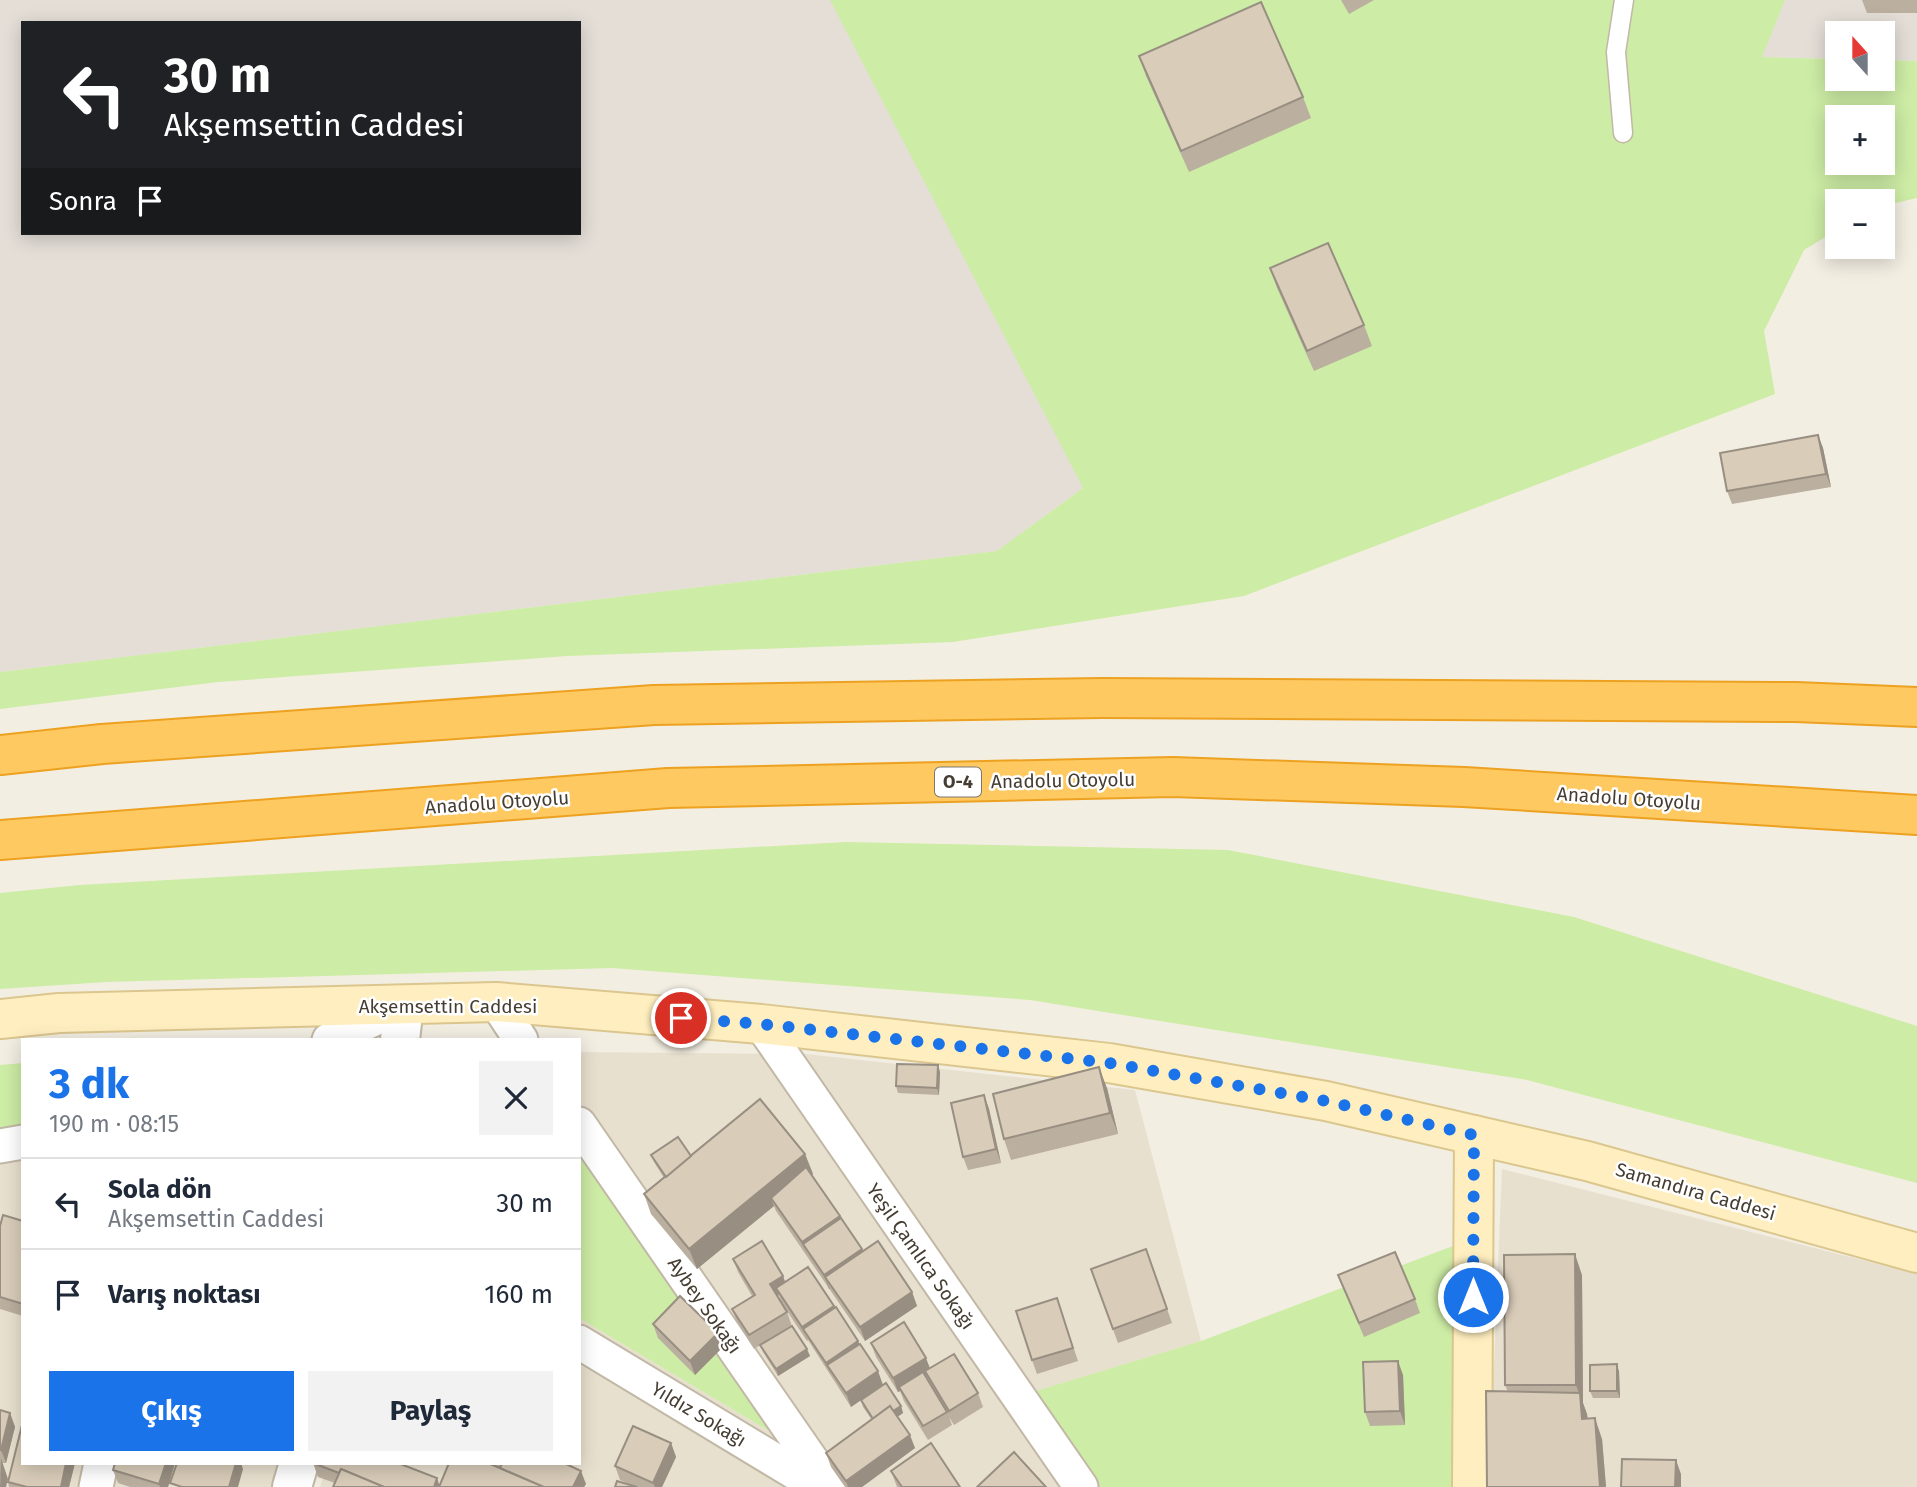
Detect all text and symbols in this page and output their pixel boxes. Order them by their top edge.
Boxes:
north arrow [1825,21,1895,91]
map controls [1825,21,1895,259]
text: 30 m [164,46,271,105]
icon: left [49,49,140,140]
button: + [1825,105,1895,175]
text: Akşemsettin Caddesi [164,106,465,144]
icon: arrive [131,182,169,220]
text: Sonra [49,186,117,217]
button: − [1825,189,1895,259]
road number: O-4 [935,768,981,796]
street label: Anadolu Otoyolu [991,768,1135,793]
street label: Anadolu Otoyolu [1556,782,1702,815]
street label: Anadolu Otoyolu [424,786,570,819]
pin [651,988,711,1048]
street label: Akşemsettin Caddesi [359,995,537,1018]
icon: arrive [662,999,700,1037]
text: 3 dk [49,1059,129,1109]
button: close [479,1061,553,1135]
text: 190 m · 08:15 [49,1110,179,1138]
street label: Samandıra Caddesi [1613,1158,1778,1225]
text: Sola dön [108,1174,212,1205]
street label: Yeşil Çamlıca Sokağı [862,1179,980,1334]
icon: left [49,1185,87,1223]
text: 30 m [496,1188,553,1219]
text: Akşemsettin Caddesi [108,1205,324,1233]
street label: Aybey Sokağı [663,1253,746,1358]
position arrow [1436,1260,1510,1334]
icon: arrive [49,1276,87,1314]
text: Varış noktası [108,1279,261,1310]
text: 160 m [484,1279,553,1310]
button: Çıkış [49,1371,294,1451]
button: Paylaş [308,1371,553,1451]
street label: Yıldız Sokağı [647,1377,750,1452]

